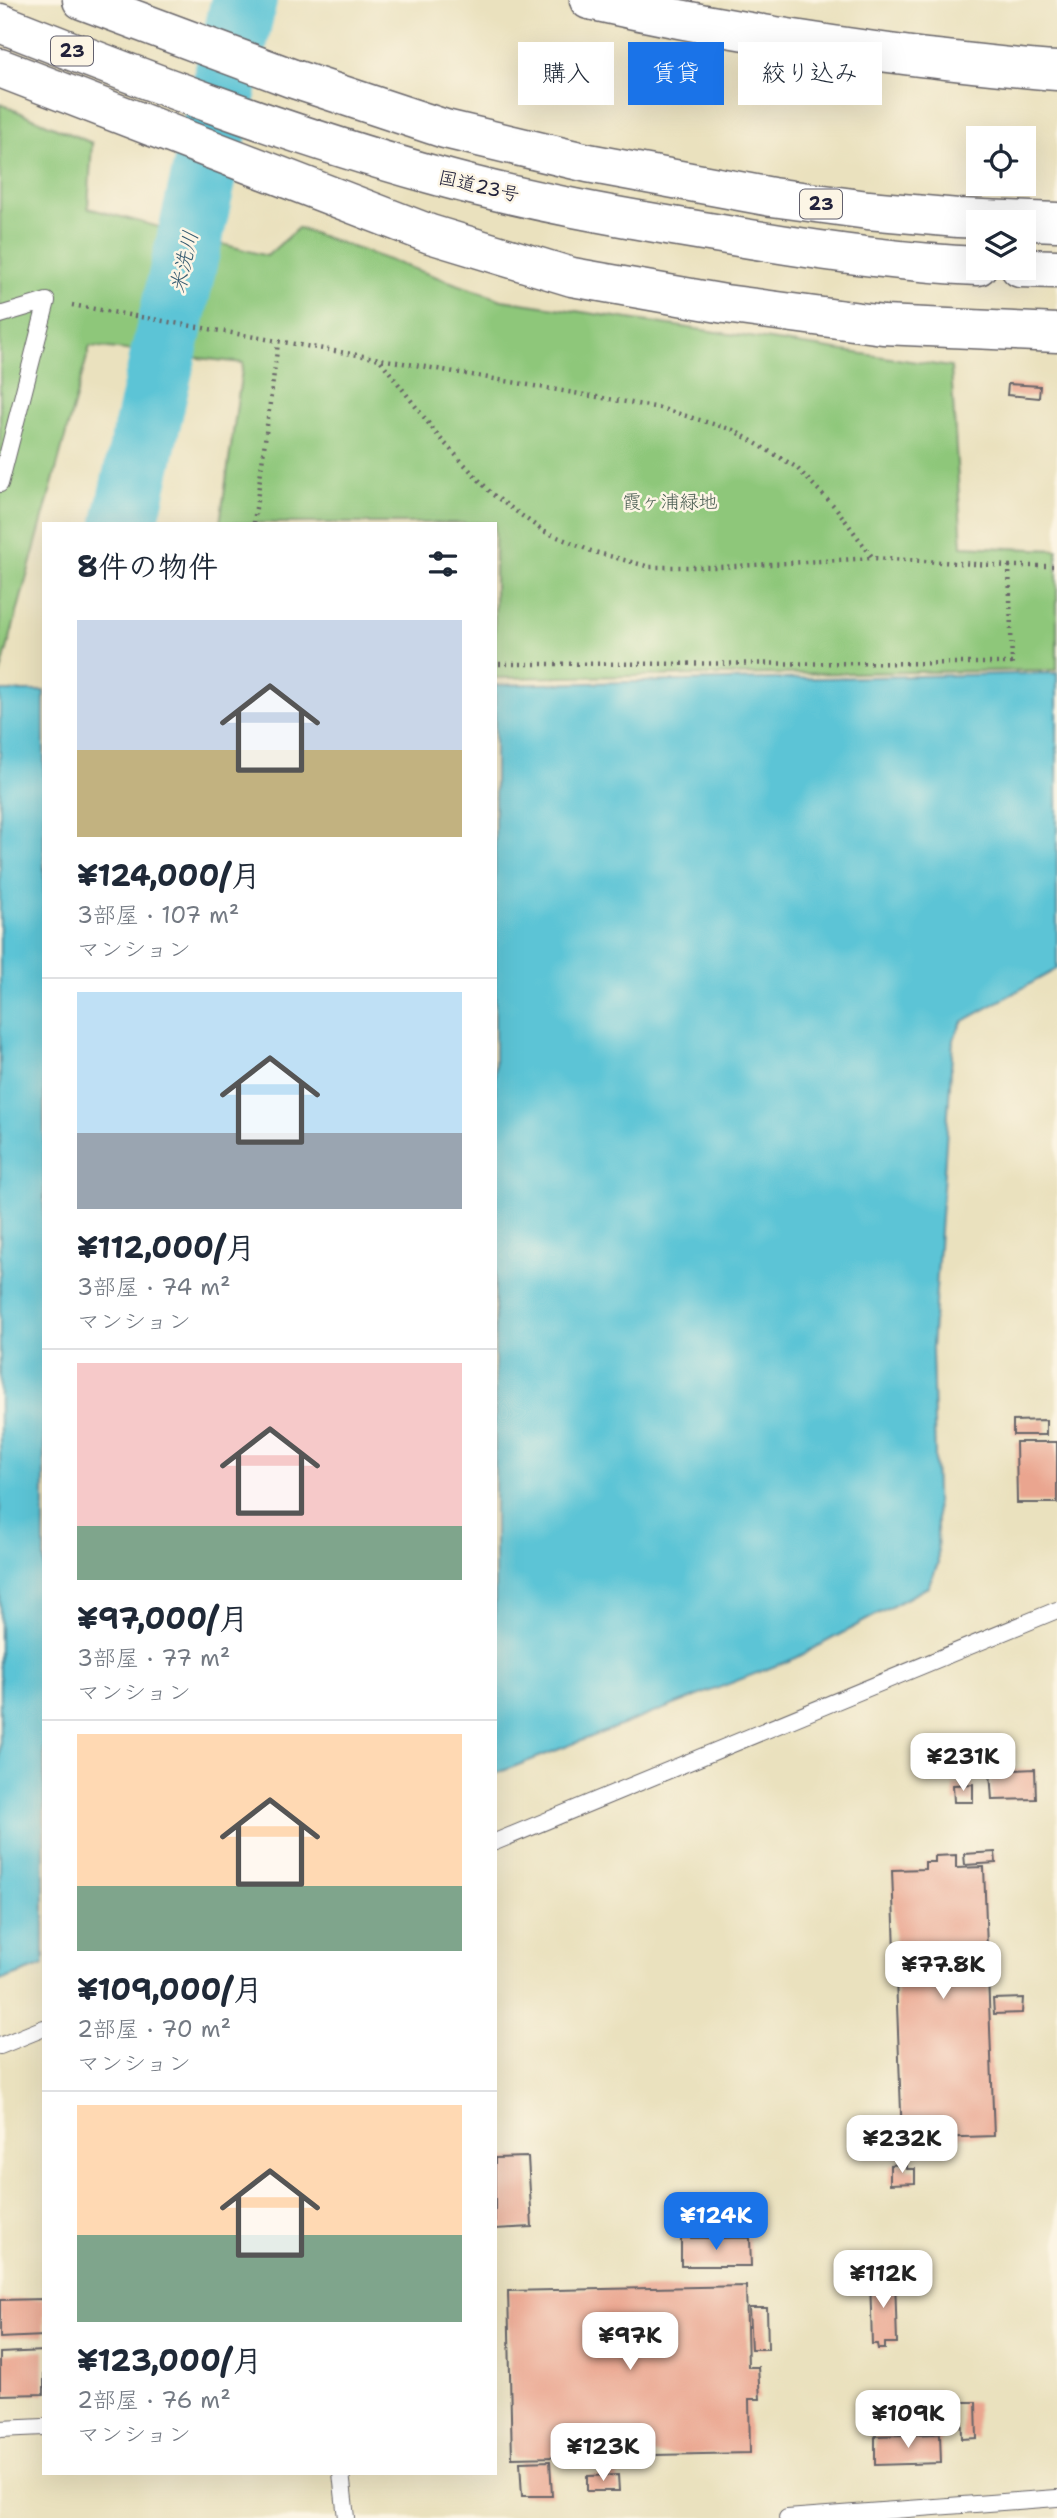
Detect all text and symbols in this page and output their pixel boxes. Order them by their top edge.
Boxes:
road number: 23 [51,36,93,66]
chip: 購入 [518,42,614,105]
chip: 賃貸 [628,42,724,105]
chip: 絞り込み [738,42,882,105]
map controls [966,126,1036,280]
button: locate [966,126,1036,196]
street label: 国道23号 [436,165,522,207]
road number: 23 [800,190,842,218]
button: layers [966,210,1036,280]
water label: 米洗川 [163,228,205,296]
park label: 霞ヶ浦緑地 [622,489,718,514]
icon: filters [424,545,462,583]
text: 8件の物件 [77,546,218,587]
icon: home [207,665,333,791]
text: ¥124,000/月 [77,855,261,896]
text: 3部屋 · 107 m² [77,900,239,930]
text: マンション [77,934,191,964]
icon: home [207,1037,333,1163]
text: ¥112,000/月 [77,1227,255,1268]
text: 3部屋 · 74 m² [77,1272,231,1302]
text: マンション [77,1306,191,1336]
icon: home [207,1408,333,1534]
text: ¥97,000/月 [77,1598,249,1639]
text: 3部屋 · 77 m² [77,1643,230,1673]
text: マンション [77,1677,191,1707]
pin: ¥231K [914,1734,1012,1793]
text: ¥231K [926,1741,1000,1771]
icon: home [207,1779,333,1905]
pin: ¥77.8K [886,1941,1000,2001]
text: ¥77.8K [901,1949,985,1979]
text: ¥109,000/月 [77,1969,263,2010]
text: 2部屋 · 70 m² [77,2014,231,2044]
text: マンション [77,2048,191,2078]
pin: ¥232K [853,2116,951,2175]
text: ¥232K [863,2123,941,2153]
icon: home [207,2150,333,2276]
pin: ¥124K [667,2192,765,2252]
text: ¥124K [680,2200,752,2230]
pin: ¥112K [834,2250,932,2310]
text: ¥112K [849,2258,917,2288]
pin: ¥97K [589,2312,671,2372]
text: ¥97K [598,2320,662,2350]
text: ¥123,000/月 [77,2340,262,2381]
text: 2部屋 · 76 m² [77,2385,231,2415]
pin: ¥109K [859,2390,957,2450]
text: ¥109K [871,2398,945,2428]
text: マンション [77,2419,191,2449]
pin: ¥123K [554,2424,652,2483]
text: ¥123K [567,2431,639,2461]

